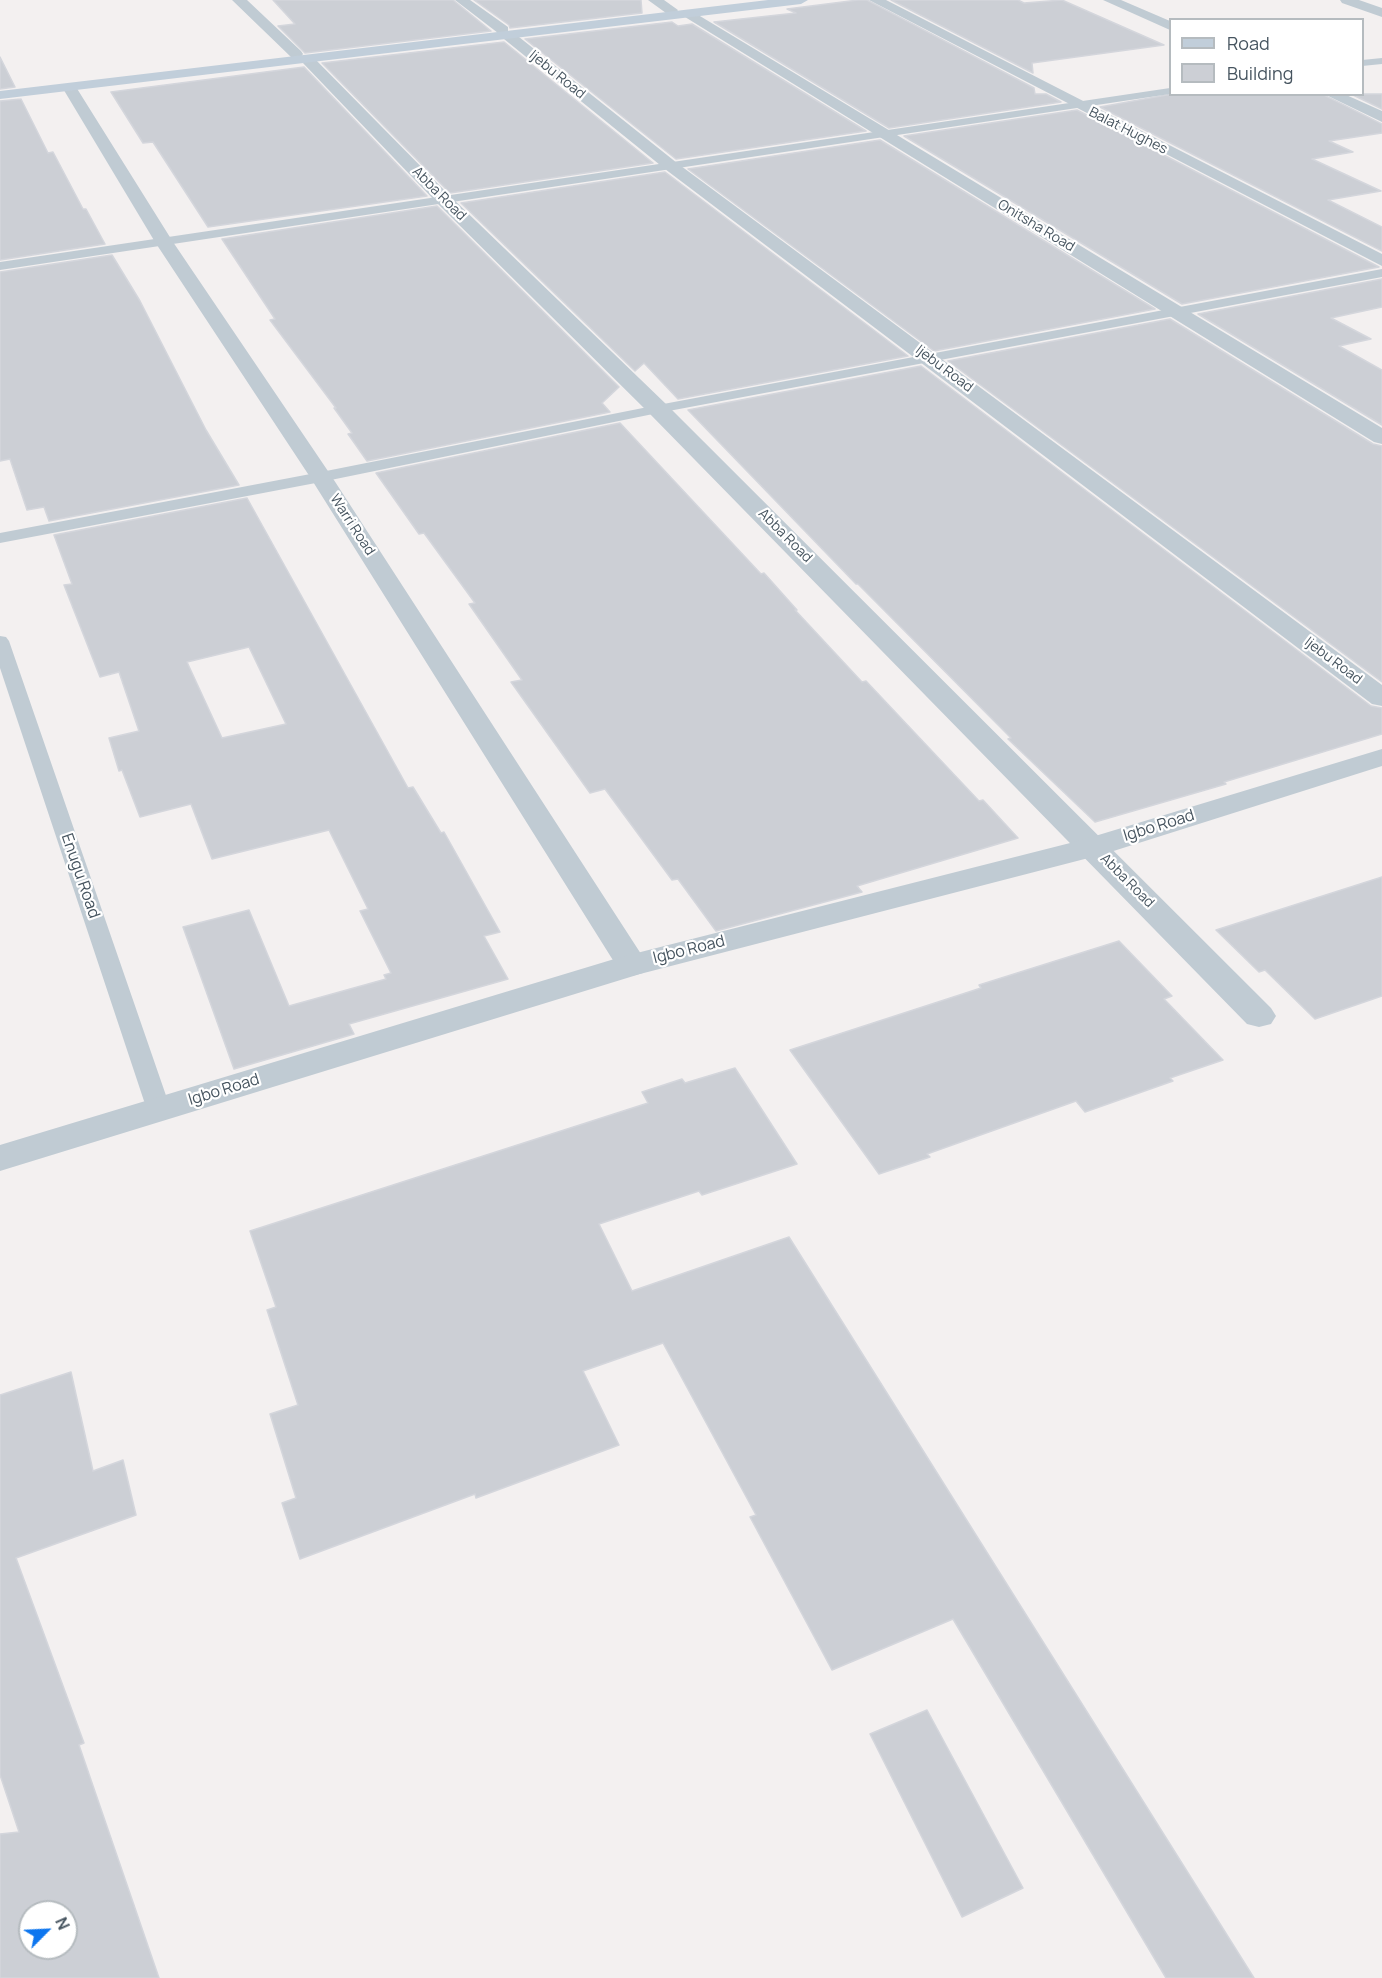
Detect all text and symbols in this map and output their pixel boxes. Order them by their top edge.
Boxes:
legend [1169,18,1364,96]
text: Road [1227,31,1270,55]
street label: Ijebu Road [525,47,589,103]
text: Building [1227,61,1293,85]
street label: Balat Hughes [1086,104,1170,158]
street label: Abba Road [409,164,469,224]
street label: Onitsha Road [994,196,1078,256]
street label: Ijebu Road [912,342,976,396]
street label: Warri Road [326,491,378,559]
street label: Abba Road [755,506,815,566]
street label: Ijebu Road [1301,634,1365,688]
street label: Igbo Road [1121,806,1197,846]
street label: Enugu Road [57,831,103,921]
street label: Abba Road [1097,851,1157,911]
street label: Igbo Road [651,932,727,968]
street label: Igbo Road [186,1070,262,1110]
north arrow [18,1900,78,1960]
text: N [50,1914,75,1933]

